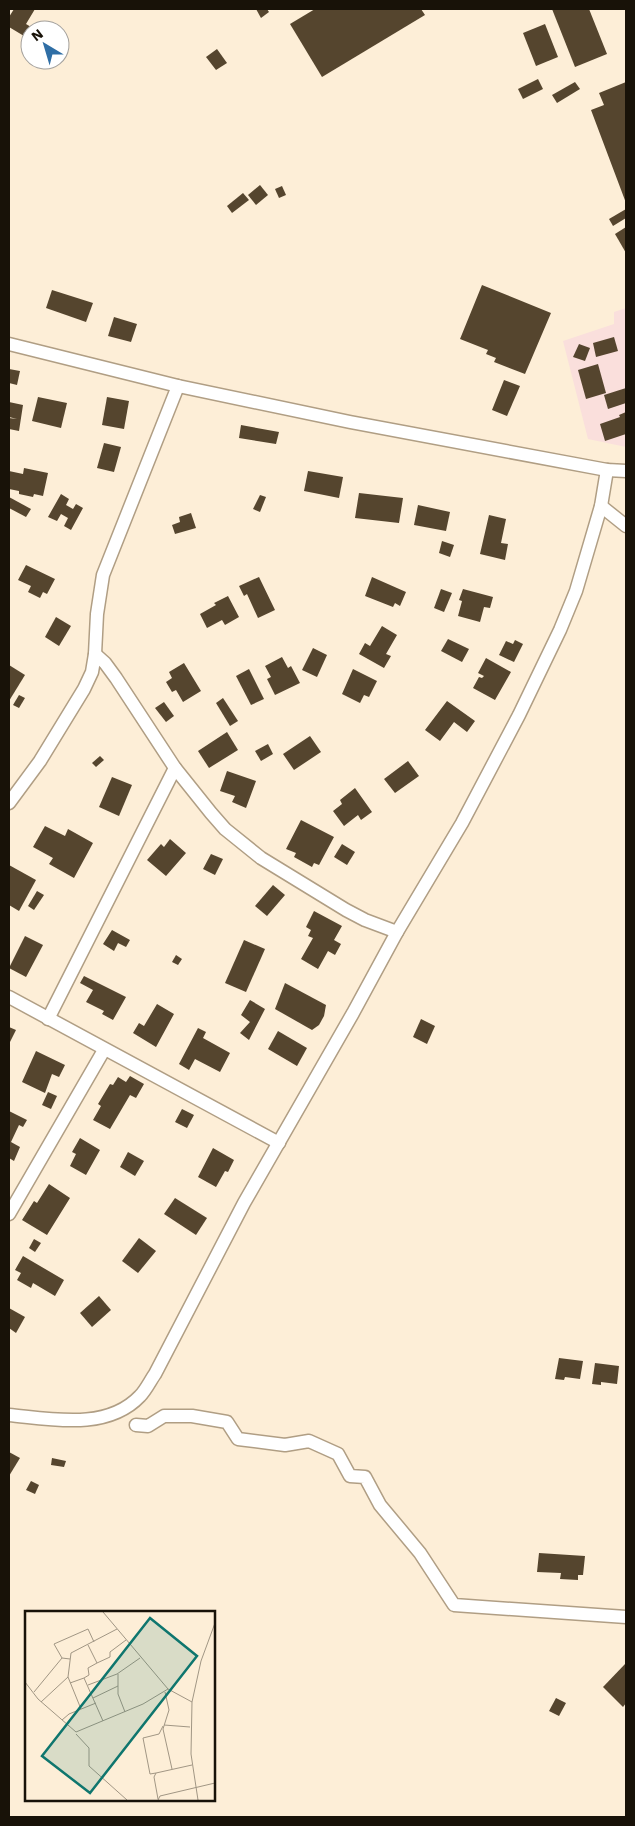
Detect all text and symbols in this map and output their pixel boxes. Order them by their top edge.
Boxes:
north arrow [20,20,70,70]
text: N [28,25,46,44]
inset map [25,1611,215,1801]

